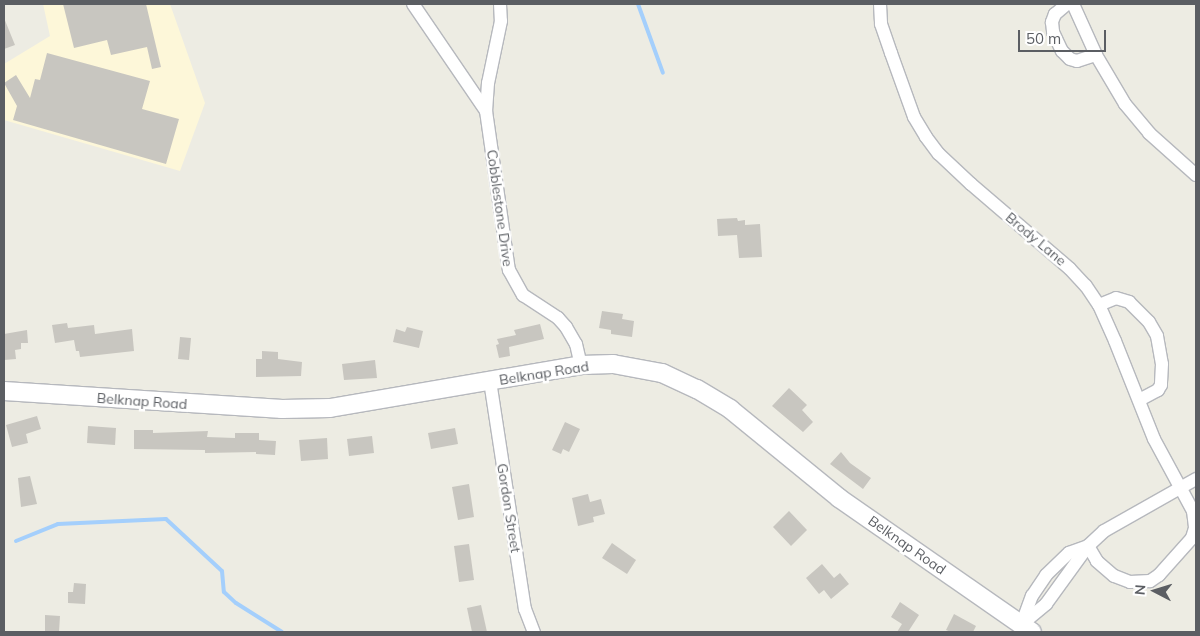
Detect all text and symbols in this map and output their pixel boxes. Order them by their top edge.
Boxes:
scale bar [1020,20,1108,52]
text: 50 m [1026,29,1061,48]
street label: Cobblestone Drive [483,148,517,268]
street label: Brody Lane [1002,209,1070,269]
street label: Belknap Road [498,358,590,388]
street label: Belknap Road [96,389,188,413]
street label: Gordon Street [494,462,524,554]
street label: Belknap Road [865,512,949,578]
north arrow [1130,566,1180,616]
text: N [1131,584,1149,596]

